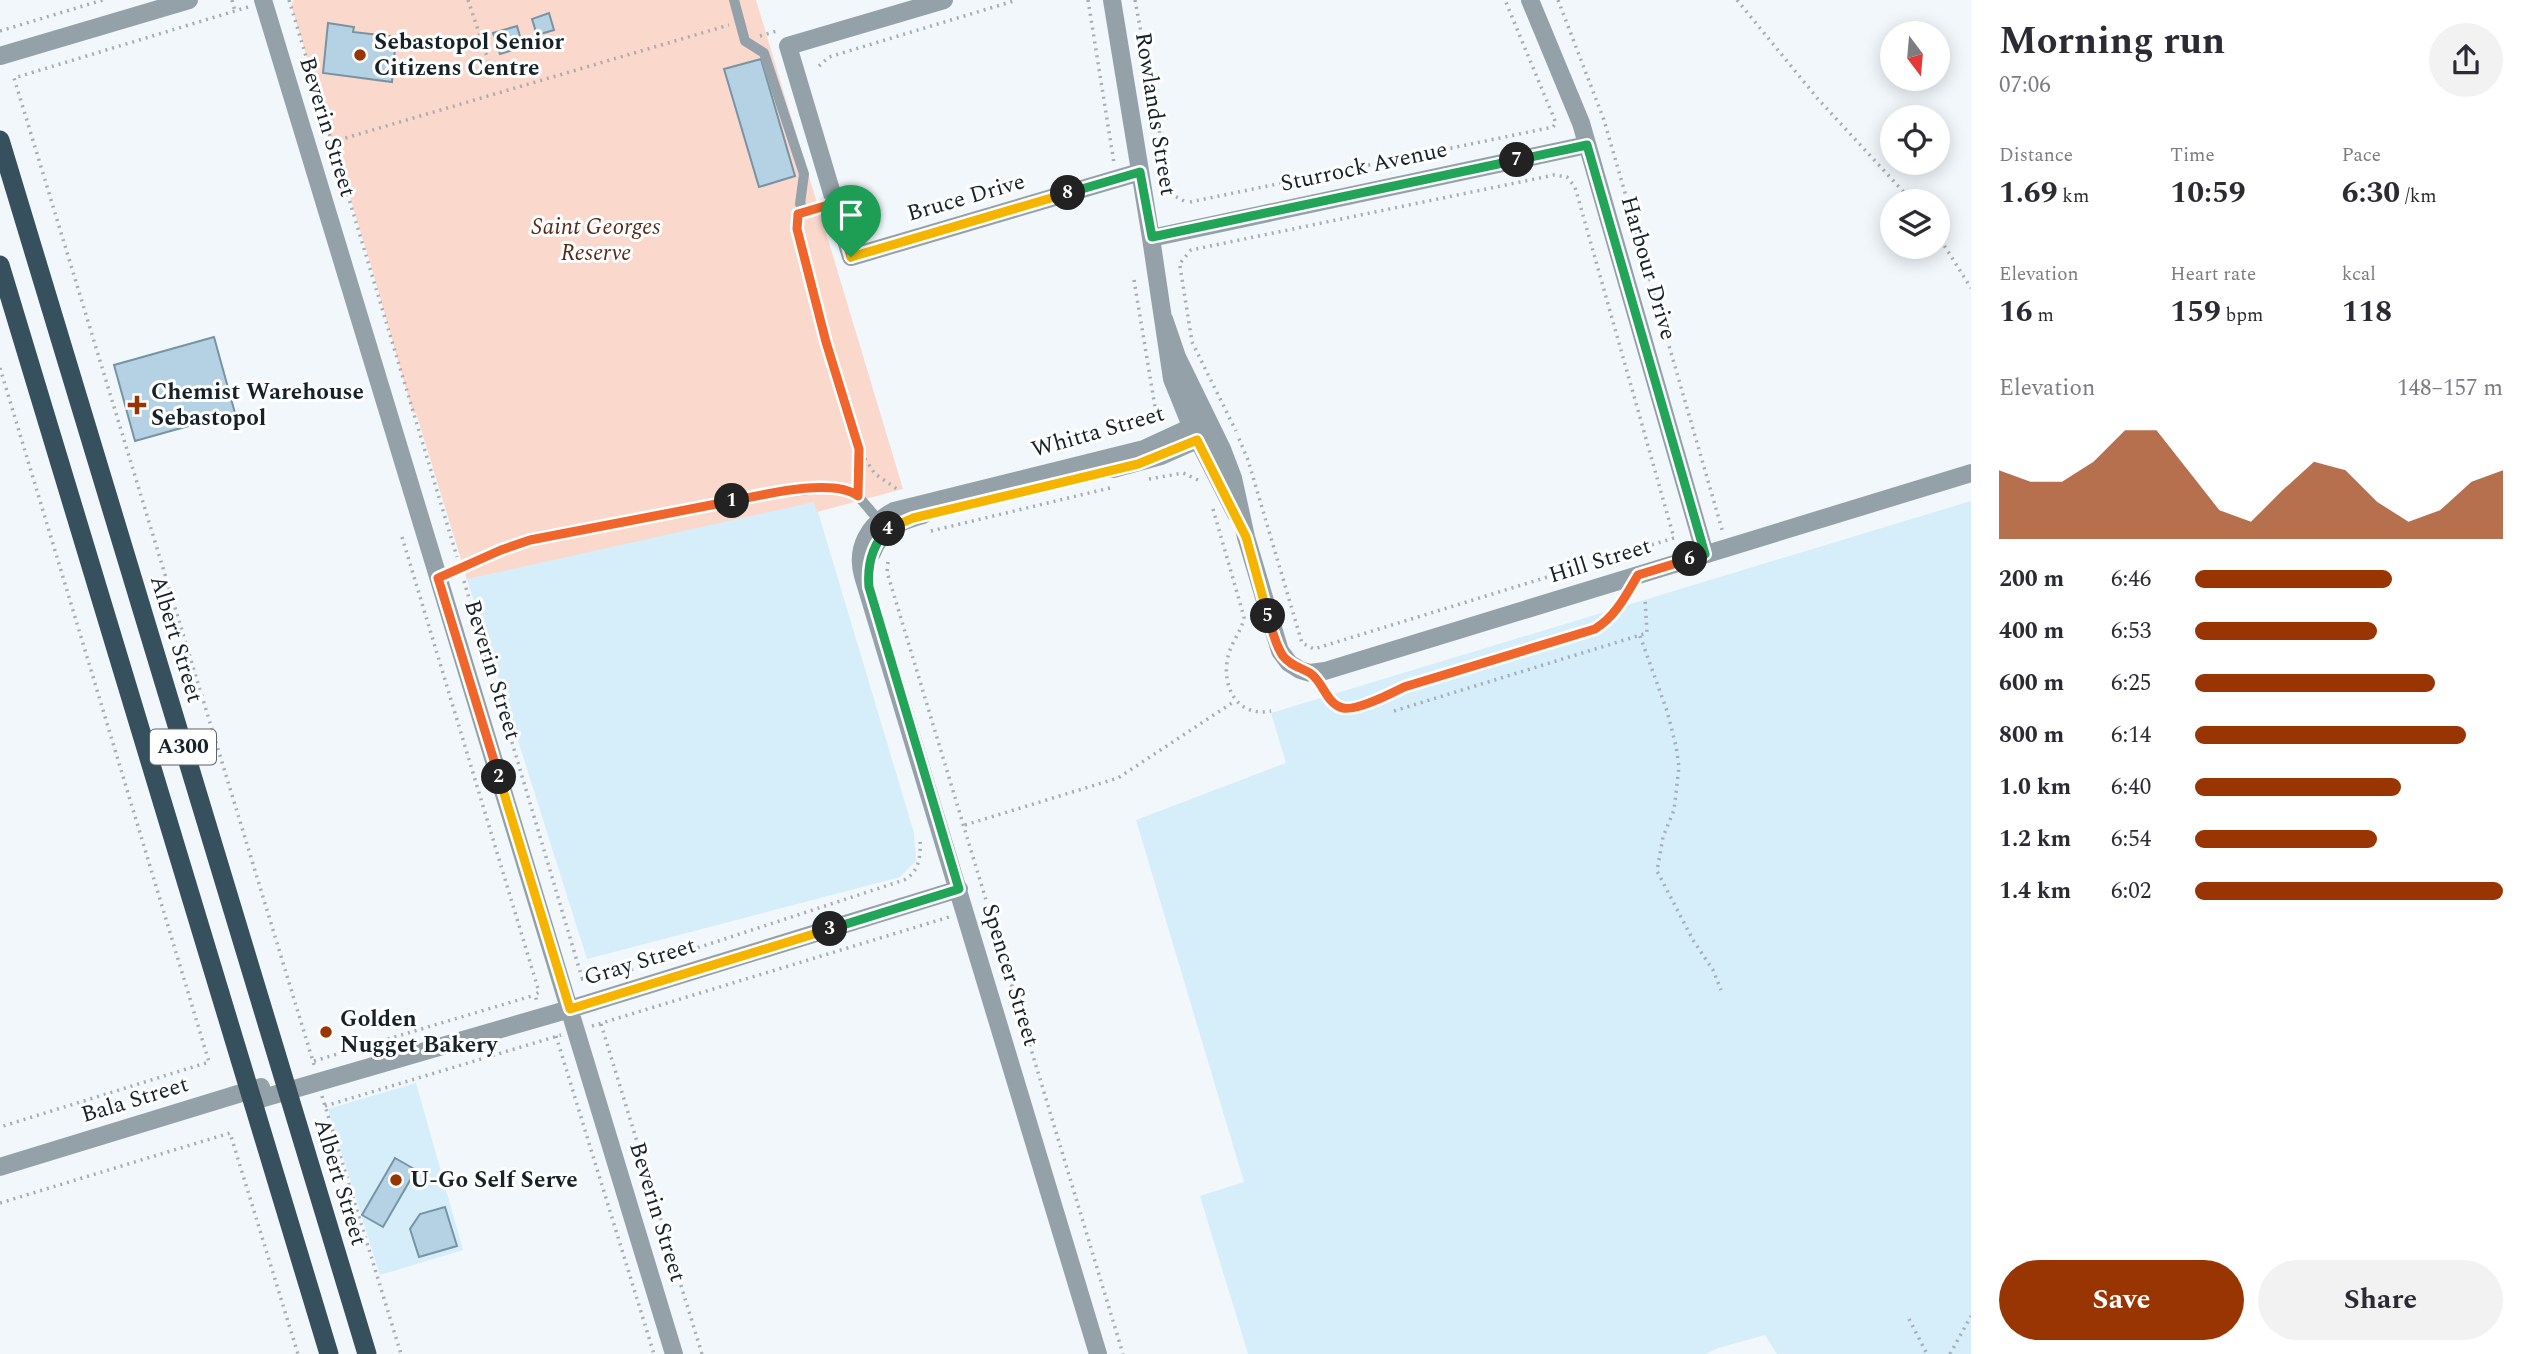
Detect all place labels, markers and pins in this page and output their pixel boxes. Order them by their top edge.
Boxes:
place label: Sebastopol Senior Citizens Centre [374,25,564,86]
marker: Sebastopol Senior Citizens Centre [352,47,368,63]
pin: 7 [1500,142,1534,178]
pin: 8 [1050,176,1086,210]
pin [821,185,881,257]
place label: Chemist Warehouse Sebastopol [151,375,364,436]
marker: Chemist Warehouse Sebastopol [129,397,145,413]
pin: 1 [714,484,750,518]
pin: 4 [870,512,906,546]
pin: 6 [1672,542,1708,576]
pin: 5 [1250,598,1286,634]
pin: 2 [482,760,516,794]
pin: 3 [812,912,848,946]
place label: Golden Nugget Bakery [340,1002,498,1063]
marker: Golden Nugget Bakery [318,1024,334,1040]
place label: U-Go Self Serve [410,1163,578,1198]
marker: U-Go Self Serve [388,1172,404,1188]

